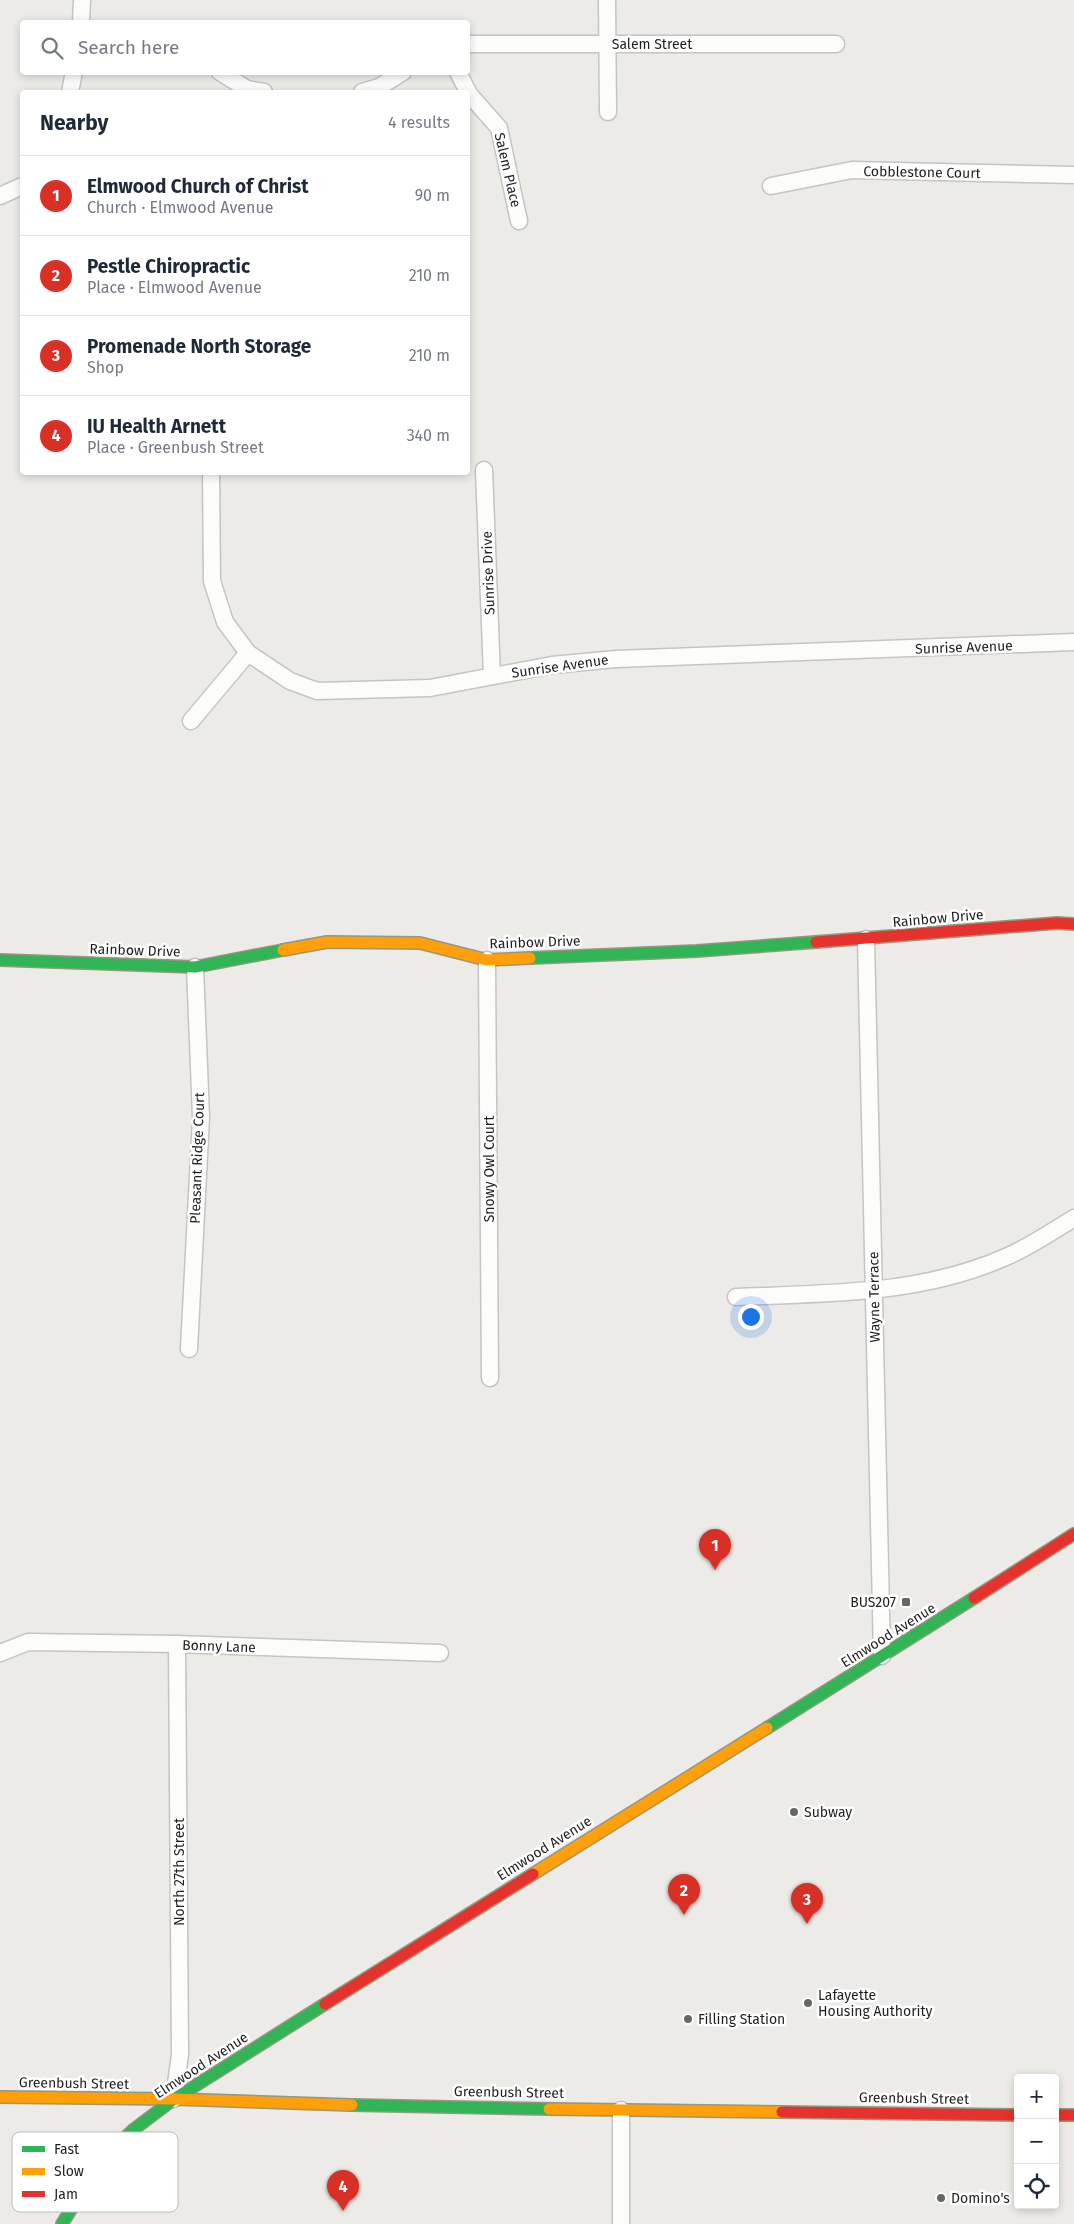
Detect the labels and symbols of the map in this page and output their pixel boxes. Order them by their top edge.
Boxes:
street label: Salem Street [612,36,693,53]
street label: Salem Place [491,131,524,209]
street label: Cobblestone Court [863,163,982,182]
street label: Sunrise Drive [479,531,498,615]
street label: Sunrise Avenue [915,637,1013,658]
street label: Sunrise Avenue [511,651,610,682]
street label: Rainbow Drive [892,906,984,931]
street label: Rainbow Drive [489,932,581,953]
street label: Rainbow Drive [89,940,181,961]
street label: Pleasant Ridge Court [187,1091,208,1224]
street label: Snowy Owl Court [481,1115,498,1222]
street label: Wayne Terrace [865,1251,884,1343]
your location [738,1304,764,1330]
pin: 1 [699,1529,731,1570]
place label: BUS207 [850,1594,896,1611]
marker: BUS207 [900,1596,912,1608]
street label: Elmwood Avenue [838,1599,939,1671]
street label: Bonny Lane [182,1637,256,1656]
place label: Subway [804,1804,852,1821]
marker: Subway [788,1806,800,1818]
street label: Elmwood Avenue [494,1812,595,1884]
street label: North 27th Street [171,1817,188,1926]
pin: 2 [668,1874,700,1915]
pin: 3 [791,1883,823,1924]
place label: Lafayette Housing Authority [818,1987,932,2020]
marker: Lafayette Housing Authority [802,1997,814,2009]
place label: Filling Station [698,2011,785,2028]
marker: Filling Station [682,2013,694,2025]
street label: Elmwood Avenue [151,2029,251,2102]
street label: Greenbush Street [19,2074,130,2093]
street label: Greenbush Street [454,2083,565,2102]
street label: Greenbush Street [859,2089,970,2108]
legend [12,2132,178,2212]
text: Fast [54,2141,80,2158]
text: Slow [54,2163,84,2180]
pin: 4 [327,2170,359,2211]
text: Jam [54,2186,78,2203]
place label: Domino's [951,2190,1010,2207]
marker: Domino's [935,2192,947,2204]

